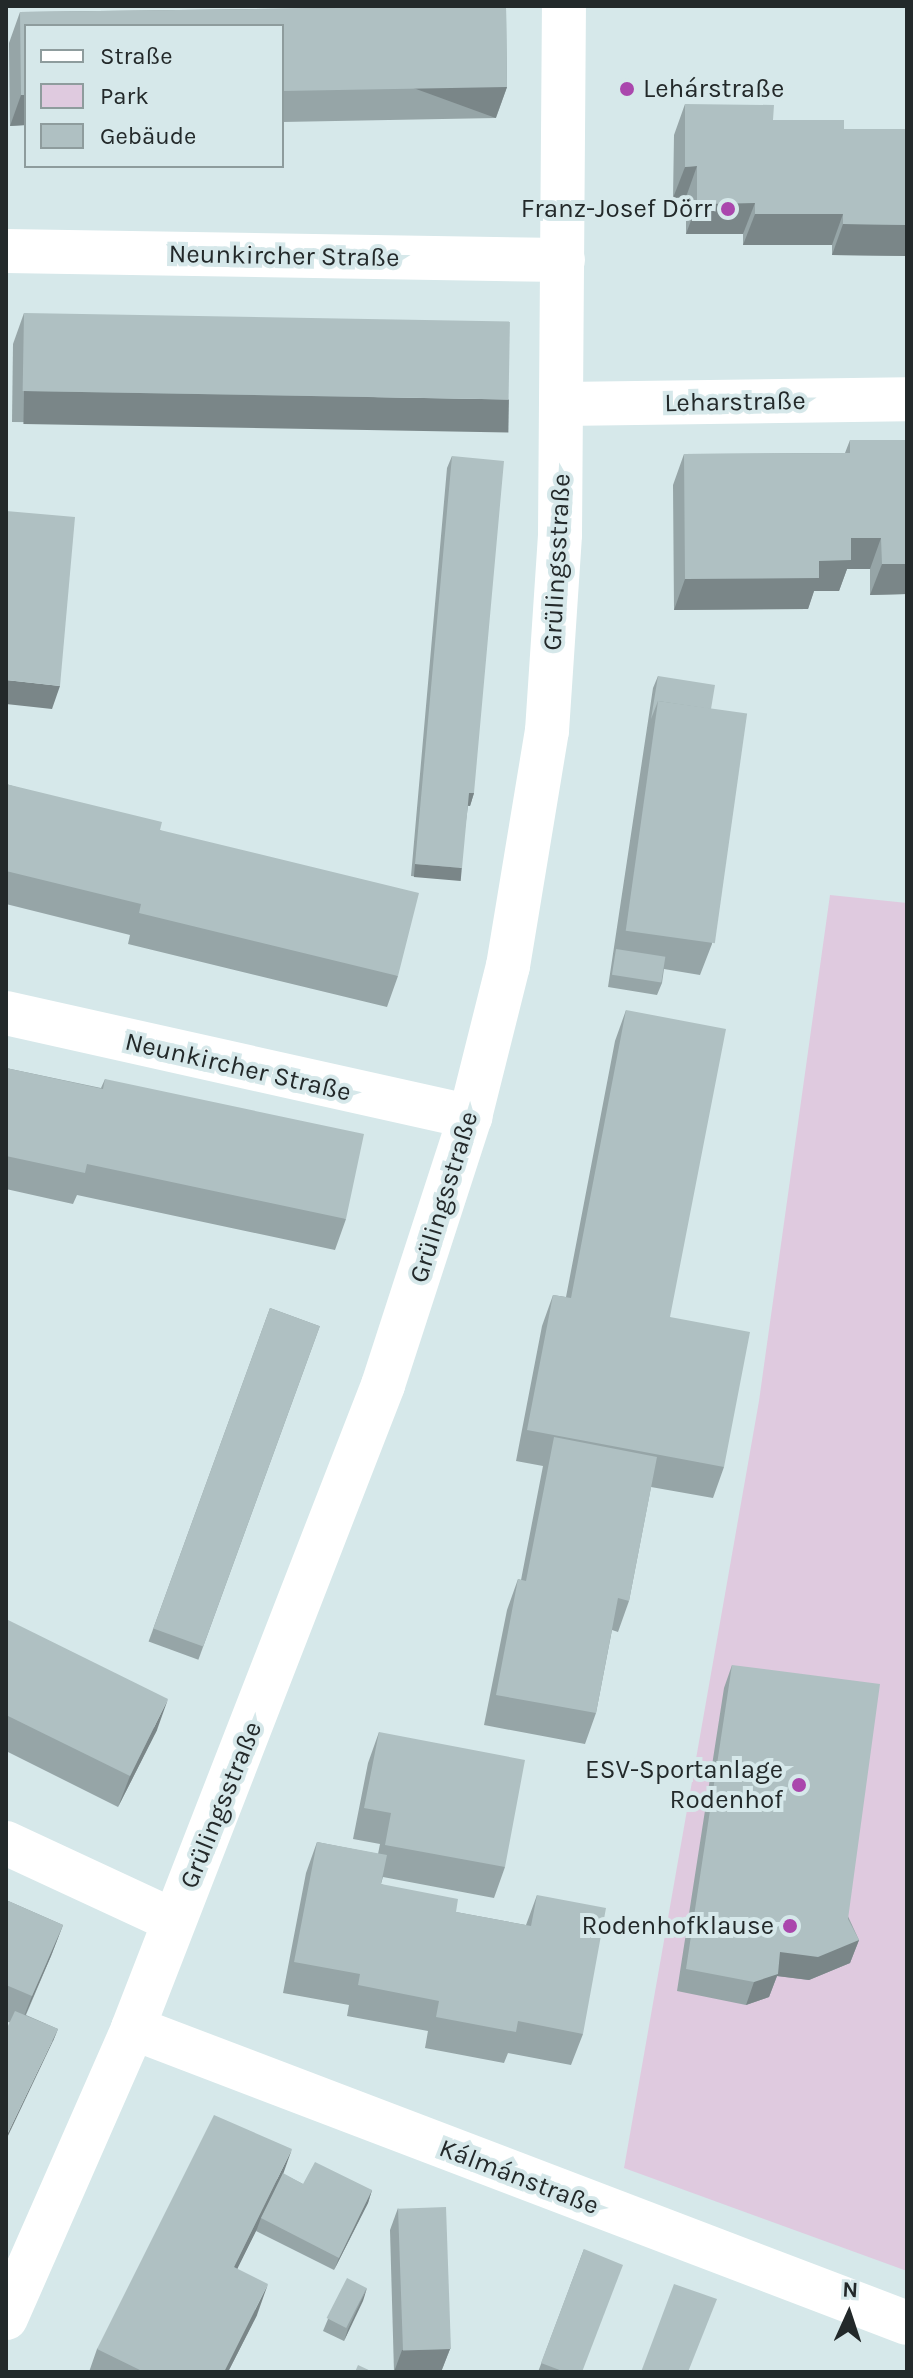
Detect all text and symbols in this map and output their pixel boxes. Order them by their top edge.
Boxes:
legend [24,24,284,168]
text: Straße [100,42,172,70]
place label: Lehárstraße [643,73,784,105]
marker: Lehárstraße [618,80,636,98]
text: Park [100,82,149,110]
text: Gebäude [100,122,196,150]
place label: Franz-Josef Dörr [521,193,712,225]
marker: Franz-Josef Dörr [719,200,737,218]
street label: Neunkircher Straße [168,238,400,274]
street label: Leharstraße [664,385,806,419]
street label: Grülingsstraße [537,473,577,651]
street label: Neunkircher Straße [122,1026,354,1108]
street label: Grülingsstraße [403,1108,485,1286]
street label: Grülingsstraße [173,1717,269,1893]
place label: ESV-Sportanlage Rodenhof [585,1754,783,1816]
marker: ESV-Sportanlage Rodenhof [790,1776,808,1794]
place label: Rodenhofklause [582,1910,774,1942]
marker: Rodenhofklause [781,1917,799,1935]
street label: Kálmánstraße [435,2132,603,2222]
north arrow [809,2274,889,2354]
text: N [842,2277,859,2303]

